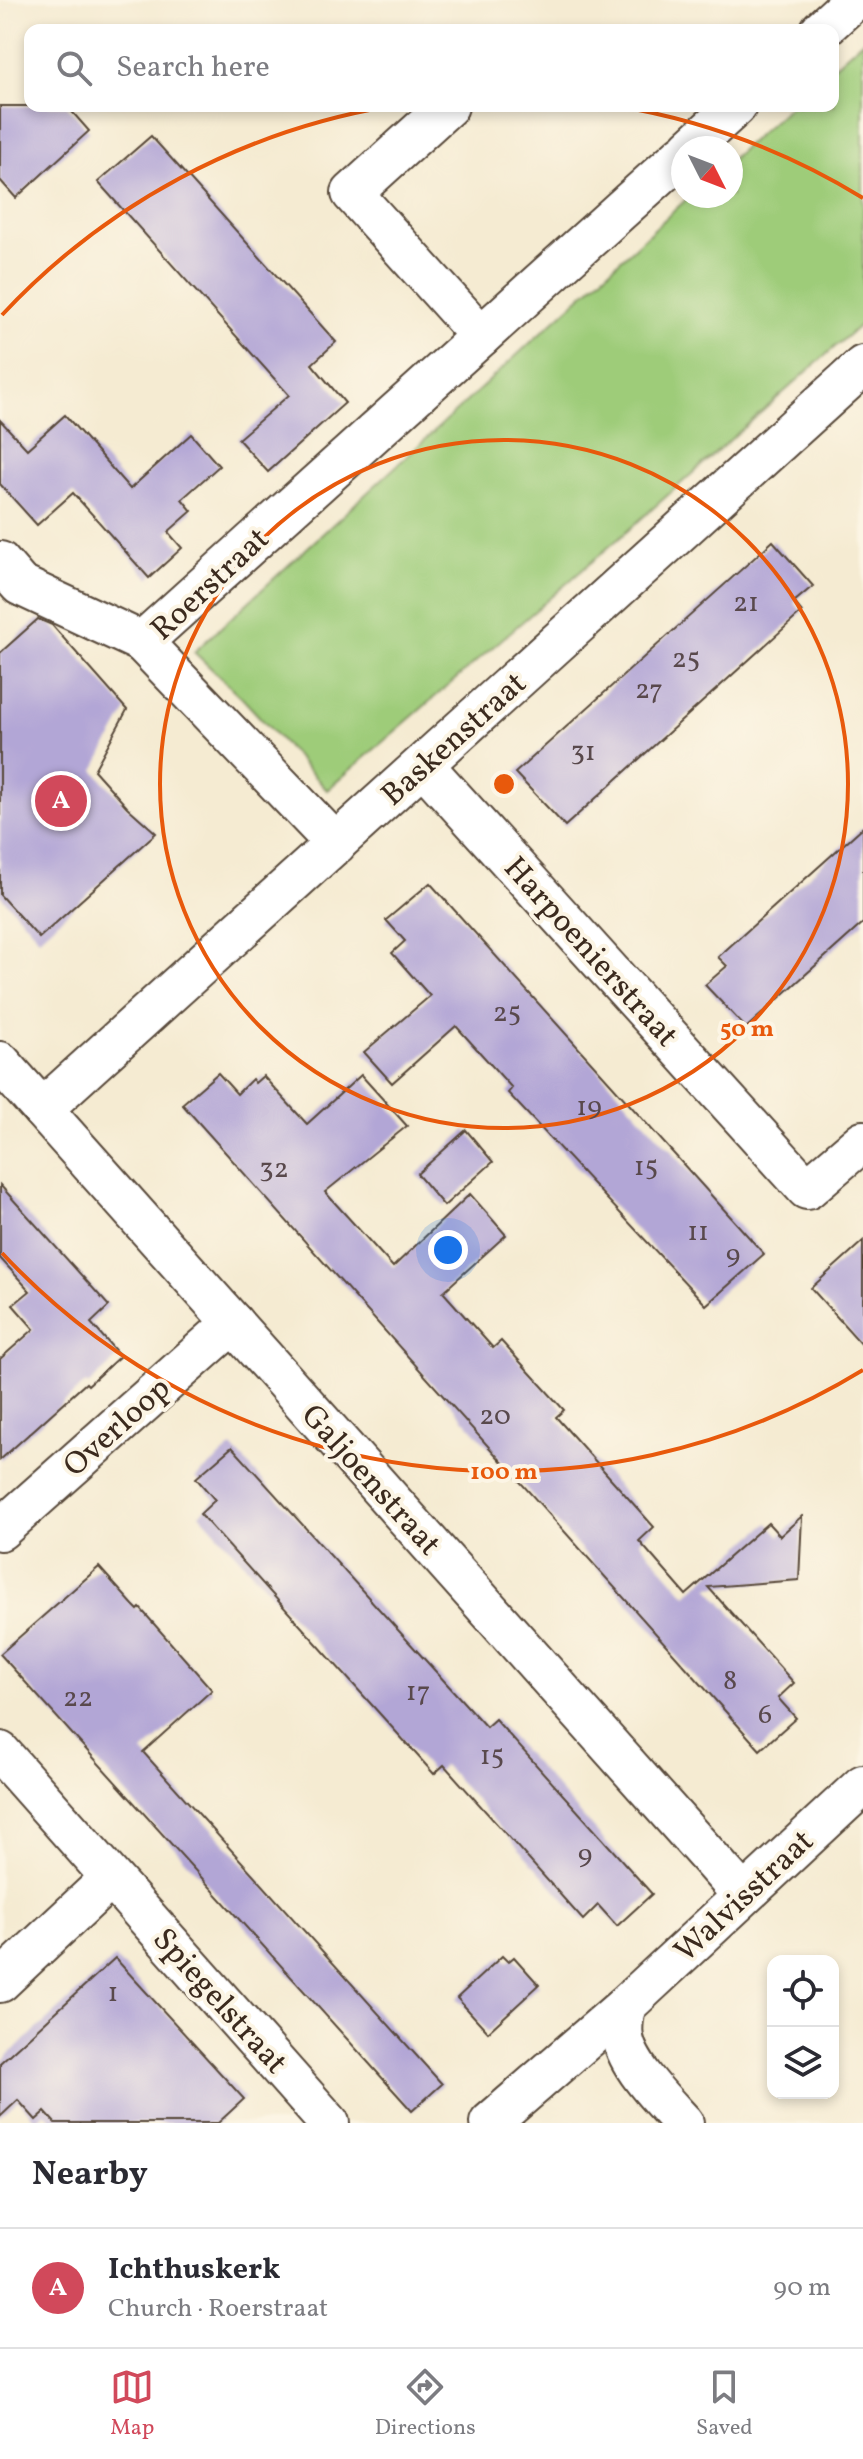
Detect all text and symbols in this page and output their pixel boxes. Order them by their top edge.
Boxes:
search box [24,24,839,112]
icon: search [52,46,96,90]
text: Search here [116,47,270,89]
north arrow [671,136,743,208]
street label: Roerstraat [142,519,280,652]
house number: 21 [733,584,759,623]
house number: 25 [672,640,700,679]
street label: Baskenstraat [373,663,537,817]
house number: 27 [635,671,663,710]
house number: 31 [570,733,596,772]
centre of rings [490,770,518,798]
pin: A [35,771,87,831]
street label: Harpoenierstraat [492,848,687,1058]
house number: 25 [493,994,521,1033]
text: 50 m [720,1013,774,1047]
house number: 19 [576,1088,602,1127]
house number: 15 [634,1148,658,1187]
house number: 32 [259,1150,289,1189]
house number: 11 [687,1213,709,1252]
your location [428,1230,468,1270]
house number: 9 [726,1236,740,1275]
street label: Overloop [55,1368,181,1488]
street label: Galjoenstraat [290,1396,450,1566]
house number: 20 [479,1397,511,1436]
text: 100 m [470,1456,538,1490]
house number: 8 [723,1662,737,1701]
house number: 17 [406,1673,430,1712]
house number: 22 [63,1679,93,1718]
house number: 6 [758,1696,772,1735]
house number: 15 [480,1737,504,1776]
street label: Walvisstraat [665,1821,825,1973]
house number: 9 [578,1836,592,1875]
street label: Spiegelstraat [141,1919,296,2085]
map controls [767,1955,839,2099]
button: locate [767,1955,839,2027]
house number: 1 [108,1974,118,2013]
button: layers [767,2027,839,2099]
text: Nearby [32,2152,148,2199]
text: Ichthuskerk [108,2249,280,2291]
text: A [49,2270,67,2306]
text: 90 m [773,2270,831,2306]
text: Church · Roerstraat [108,2291,328,2327]
tab: Map [110,2365,154,2444]
tab: Directions [375,2365,476,2444]
tab: Saved [696,2365,753,2444]

